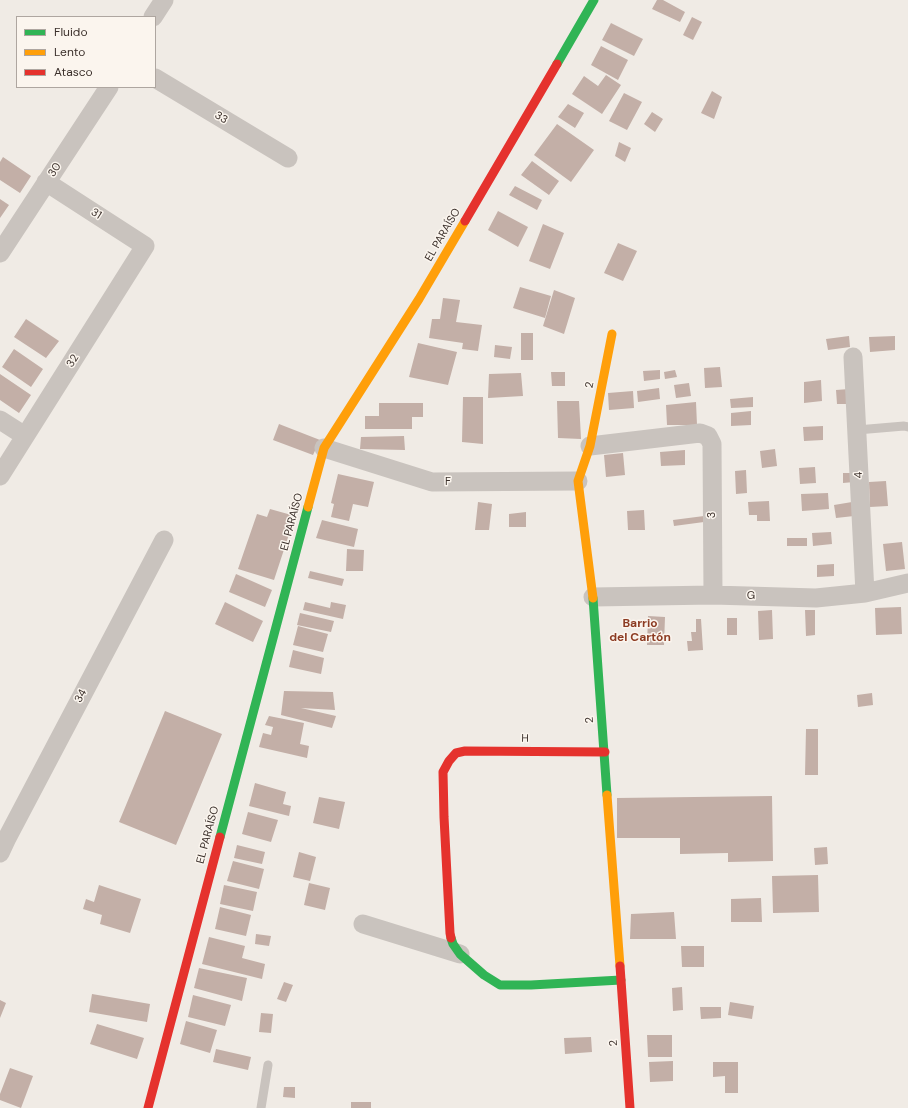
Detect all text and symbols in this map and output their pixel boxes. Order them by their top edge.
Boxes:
legend [16,16,156,88]
text: Fluido [54,24,88,40]
text: Lento [54,44,85,60]
text: Atasco [54,64,93,80]
street label: 33 [212,109,230,127]
street label: 30 [46,160,64,180]
street label: 31 [88,206,104,222]
street label: EL PARAÍSO [423,206,463,264]
street label: 32 [64,352,82,370]
street label: 2 [583,381,597,389]
street label: 4 [852,471,866,479]
street label: F [445,475,451,489]
street label: EL PARAÍSO [278,492,306,552]
street label: 3 [705,512,719,518]
street label: G [747,589,755,603]
district label: Barrio del Cartón [609,617,671,645]
street label: 34 [72,687,90,705]
street label: 2 [583,716,597,724]
street label: H [521,732,529,746]
street label: EL PARAÍSO [194,805,222,865]
street label: 2 [607,1039,621,1047]

